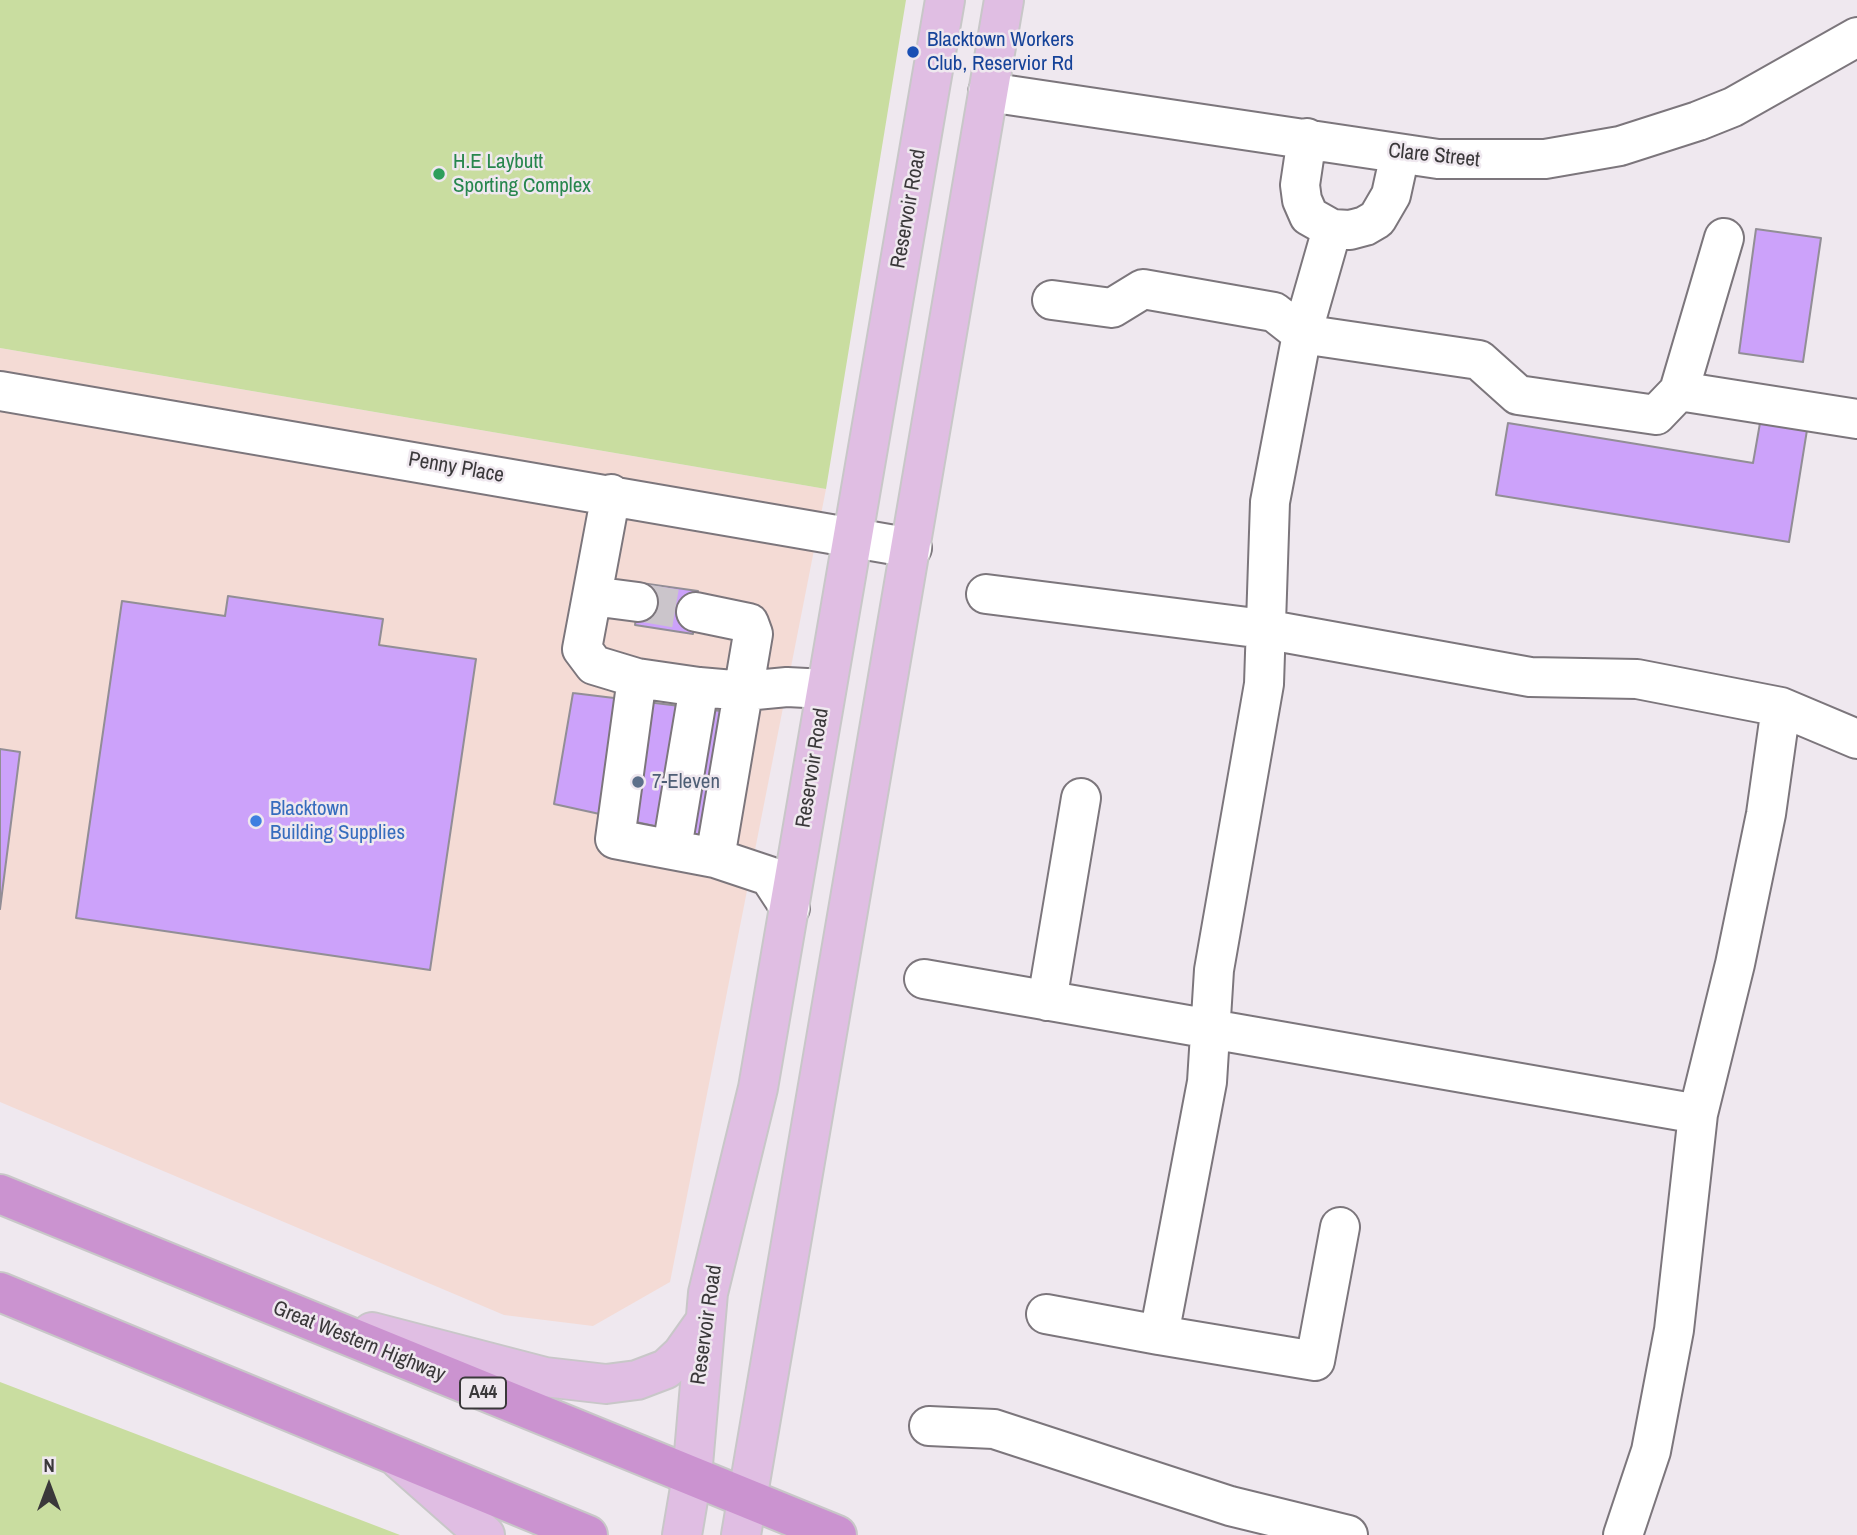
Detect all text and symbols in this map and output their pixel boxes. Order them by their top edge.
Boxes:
place label: Blacktown Workers Club, Reservior Rd [927,27,1074,77]
marker: Blacktown Workers Club, Reservior Rd [905,44,921,60]
street label: Clare Street [1387,139,1481,173]
street label: Reservoir Road [886,147,932,271]
place label: H.E Laybutt Sporting Complex [453,149,591,199]
marker: H.E Laybutt Sporting Complex [431,166,447,182]
street label: Penny Place [406,447,506,489]
street label: Reservoir Road [791,706,835,830]
place label: 7-Eleven [652,769,720,795]
marker: 7-Eleven [630,774,646,790]
place label: Blacktown Building Supplies [270,796,405,846]
marker: Blacktown Building Supplies [248,813,264,829]
street label: Reservoir Road [686,1264,728,1386]
street label: Great Western Highway [269,1296,449,1388]
road number: A44 [460,1378,506,1408]
north arrow [14,1451,84,1521]
text: N [43,1452,55,1478]

